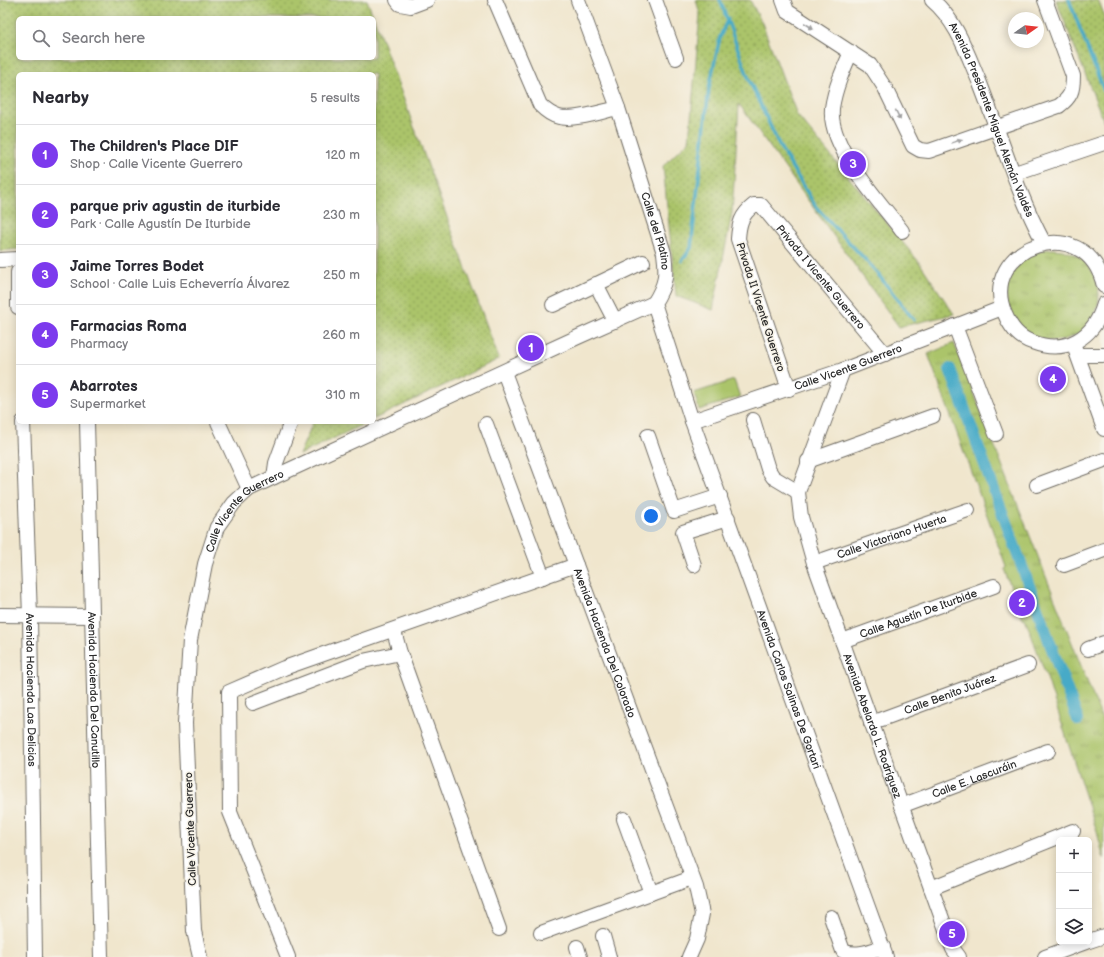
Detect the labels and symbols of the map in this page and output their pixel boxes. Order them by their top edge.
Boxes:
north arrow [1008,12,1044,48]
street label: Avenida Presidente Miguel Alemán Valdés [946,20,1036,220]
one-way arrow [804,22,815,30]
one-way arrow [895,110,901,121]
one-way arrow [952,138,964,144]
pin: 3 [840,149,866,179]
street label: Calle del Platino [638,191,671,270]
street label: Privada I Vicente Guerrero [773,222,868,332]
street label: Privada II Vicente Guerrero [733,241,788,373]
pin: 1 [518,333,544,363]
street label: Calle Vicente Guerrero [792,342,904,393]
pin: 4 [1040,364,1066,394]
street label: Calle Vicente Guerrero [203,467,286,554]
your location [641,506,661,526]
street label: Calle Victoriano Huerta [835,512,948,562]
street label: Avenida Hacienda Del Colorado [571,566,638,720]
street label: Calle Agustín De Iturbide [858,587,979,641]
pin: 2 [1009,588,1035,618]
street label: Avenida Carlos Salinas De Gortari [754,608,823,771]
street label: Avenida Hacienda Del Canutillo [85,611,102,768]
street label: Avenida Hacienda Las Delicias [23,613,38,767]
street label: Avenida Abelardo L. Rodríguez [840,652,904,801]
street label: Calle Benito Juárez [902,671,998,717]
street label: Calle E. Lascuráin [930,757,1018,801]
street label: Calle Vicente Guerrero [182,772,199,886]
pin: 5 [939,919,965,949]

